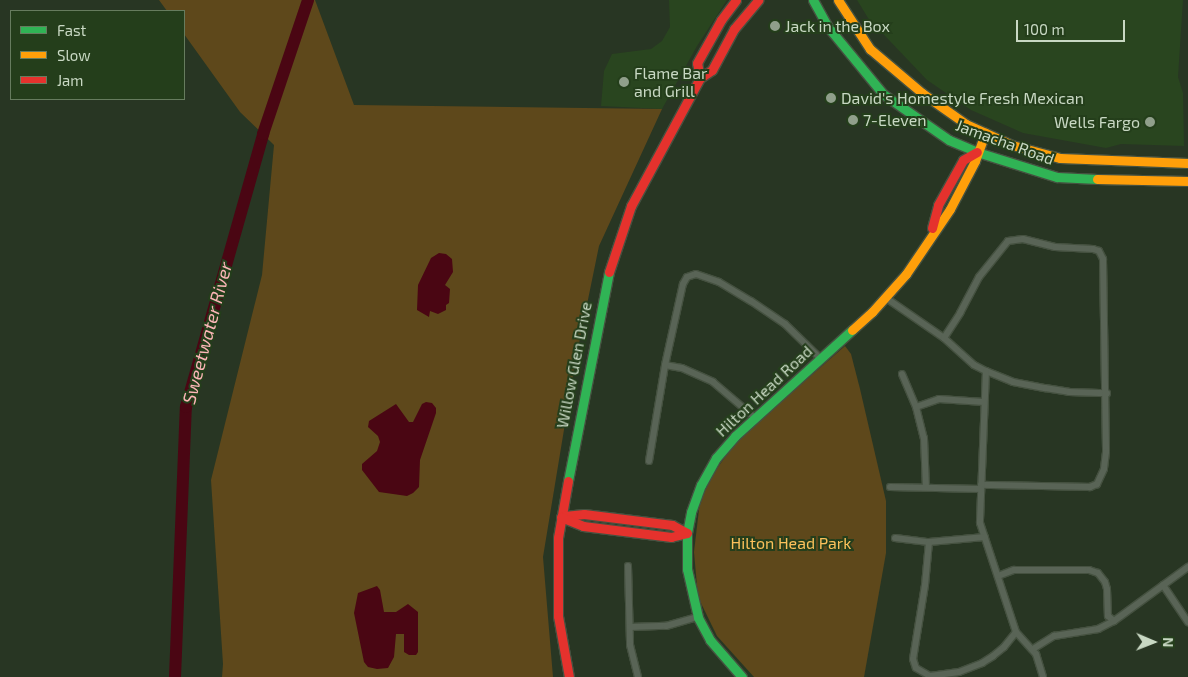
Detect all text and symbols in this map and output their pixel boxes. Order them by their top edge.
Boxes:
legend [10,10,185,100]
scale bar [1018,10,1127,42]
place label: Jack in the Box [785,16,890,36]
marker: Jack in the Box [769,20,781,32]
text: 100 m [1024,20,1065,38]
text: Fast [57,21,86,39]
text: Slow [57,46,91,64]
place label: Flame Bar and Grill [634,63,707,101]
text: Jam [57,71,83,89]
marker: Flame Bar and Grill [618,76,630,88]
place label: David's Homestyle Fresh Mexican [841,88,1084,108]
marker: David's Homestyle Fresh Mexican [825,92,837,104]
place label: 7-Eleven [863,110,927,130]
place label: Wells Fargo [1054,112,1140,132]
marker: 7-Eleven [847,114,859,126]
street label: Jamacha Road [953,115,1057,169]
marker: Wells Fargo [1144,116,1156,128]
water label: Sweetwater River [178,259,236,407]
street label: Willow Glen Drive [552,300,596,430]
street label: Hilton Head Road [712,341,816,441]
park label: Hilton Head Park [731,533,851,553]
north arrow [1128,617,1178,667]
text: N [1160,637,1177,647]

